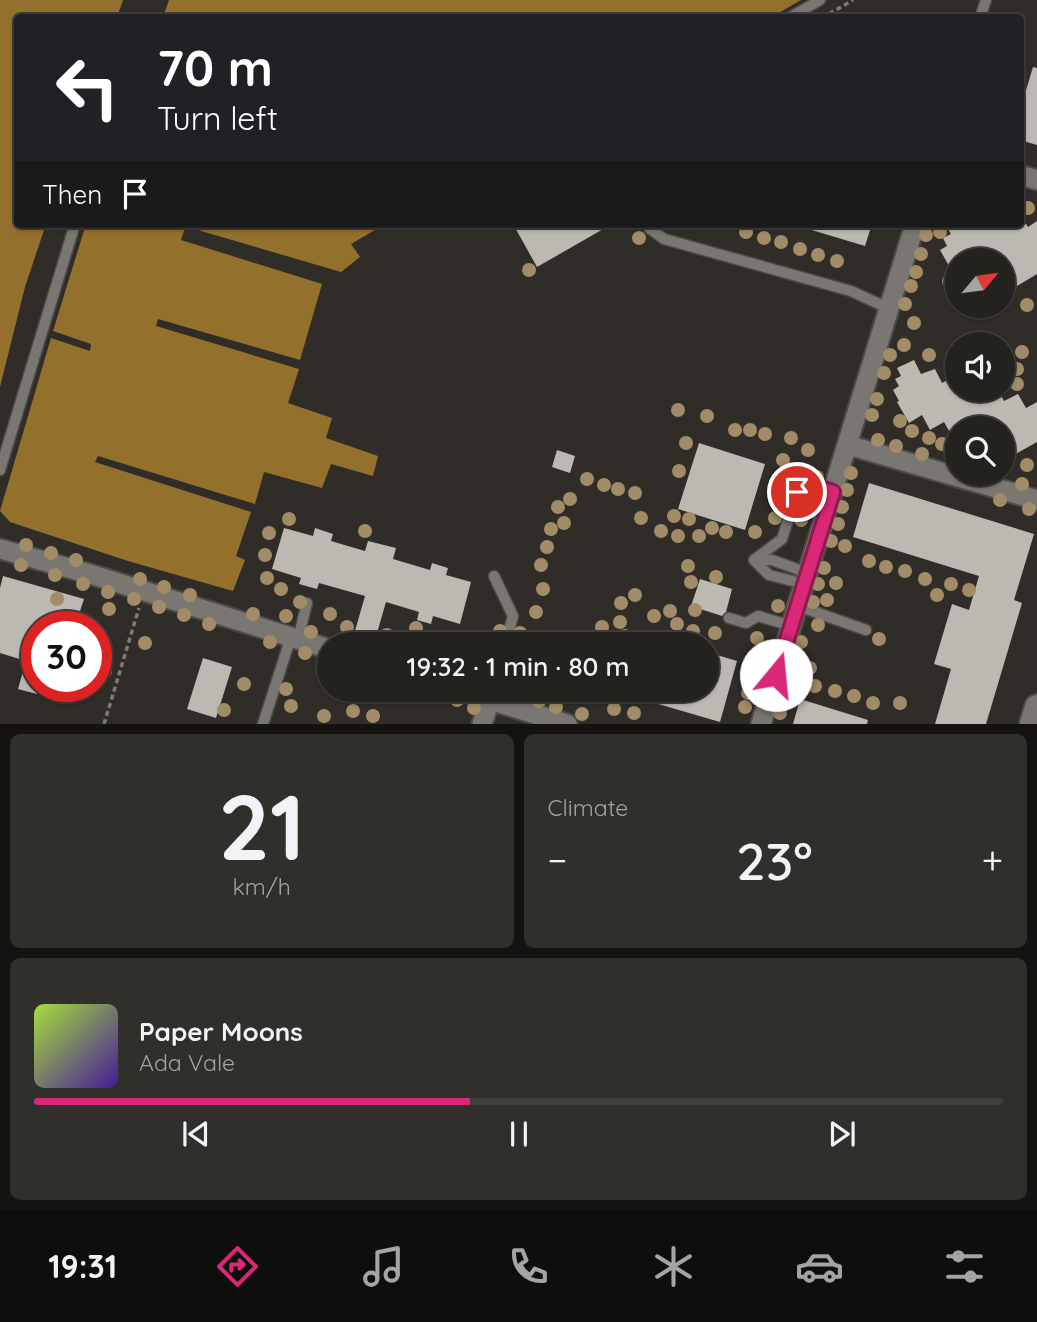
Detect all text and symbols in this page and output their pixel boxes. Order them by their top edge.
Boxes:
text: 70 m [157,37,273,98]
icon: left [42,42,133,133]
text: Turn left [157,98,278,138]
icon: arrive [116,175,154,213]
text: Then [42,178,102,211]
north arrow [945,248,1015,318]
map controls [945,248,1015,486]
button: sound [945,332,1015,402]
button: search [945,416,1015,486]
pin [767,462,827,522]
icon: arrive [778,473,816,511]
speed limit sign: 30 [21,611,112,702]
position arrow [739,638,813,712]
text: 19:32 · 1 min · 80 m [407,650,629,683]
text: 21 [218,769,305,883]
text: Climate [548,793,628,822]
text: 23° [736,828,813,893]
text: − [548,836,567,884]
text: + [982,836,1003,884]
text: km/h [233,872,291,901]
text: Paper Moons [139,1015,303,1048]
text: Ada Vale [139,1048,235,1077]
icon: previous [177,1115,215,1153]
icon: pause [500,1115,538,1153]
icon: next [823,1115,861,1153]
icon: directions [213,1242,262,1291]
icon: music [359,1242,408,1291]
icon: phone [504,1242,553,1291]
icon: climate [649,1242,698,1291]
icon: car [795,1242,844,1291]
icon: filters [940,1242,989,1291]
text: 19:31 [48,1246,117,1286]

